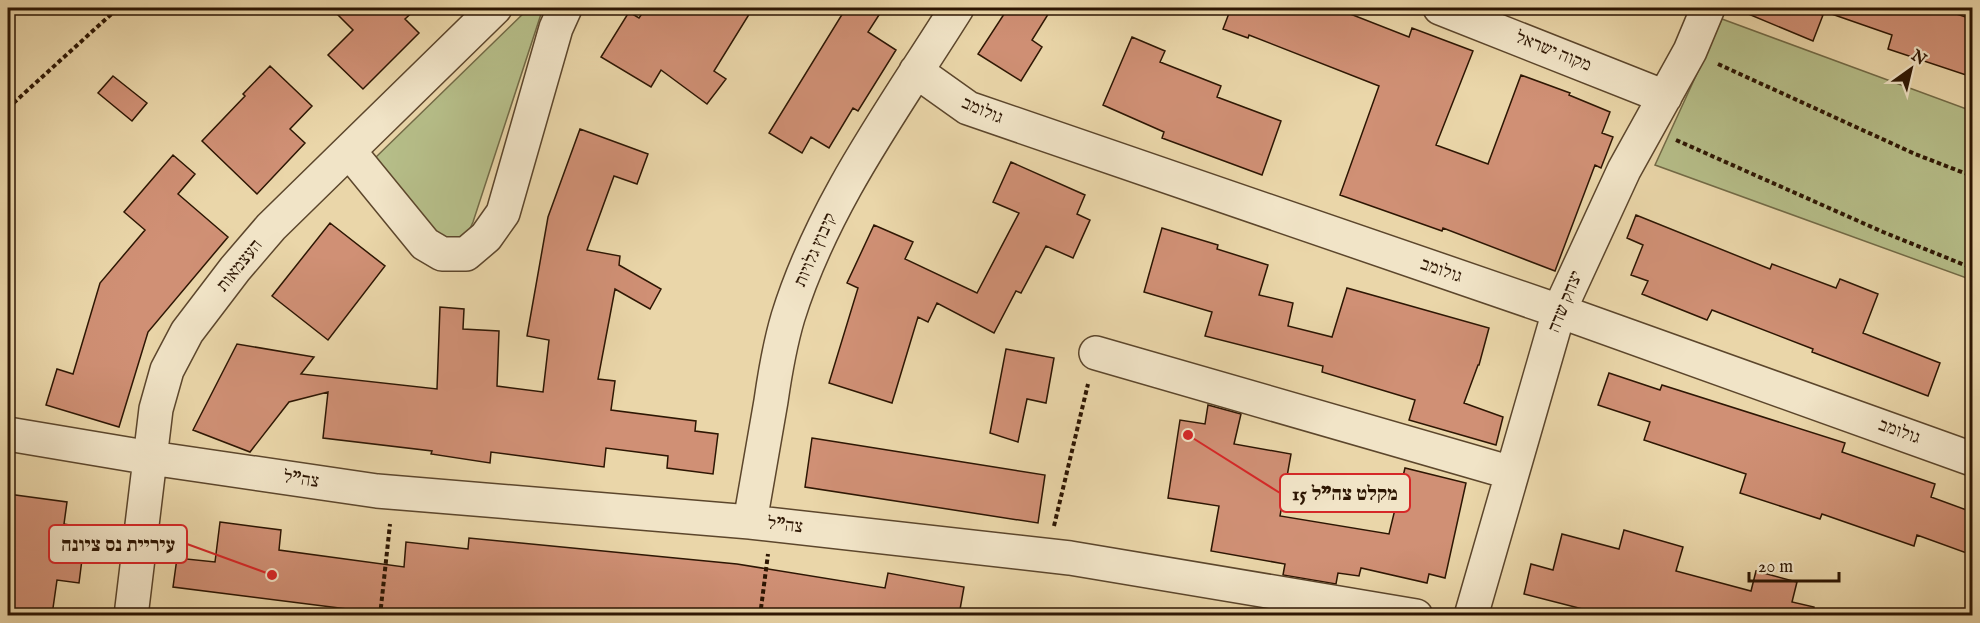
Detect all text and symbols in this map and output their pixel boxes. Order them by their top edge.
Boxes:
street label: מקוה ישראל [1512,26,1594,78]
north arrow [1881,39,1941,99]
text: N [1906,46,1930,70]
street label: גולומב [958,92,1006,130]
street label: קיבוץ גלויות [790,209,842,291]
street label: העצמאות [212,235,268,297]
street label: גולומב [1417,253,1465,289]
street label: יצחק שדה [1543,268,1589,336]
street label: גולומב [1875,414,1923,450]
street label: צה"ל [282,466,320,494]
callout: מקלט צה"ל 15 [1280,474,1410,512]
text: מקלט צה"ל 15 [1292,482,1398,507]
street label: צה"ל [766,513,804,539]
callout: עיריית נס ציונה [49,525,187,563]
text: עיריית נס ציונה [61,533,175,558]
scale bar [1749,545,1839,583]
text: 20 m [1758,556,1793,579]

